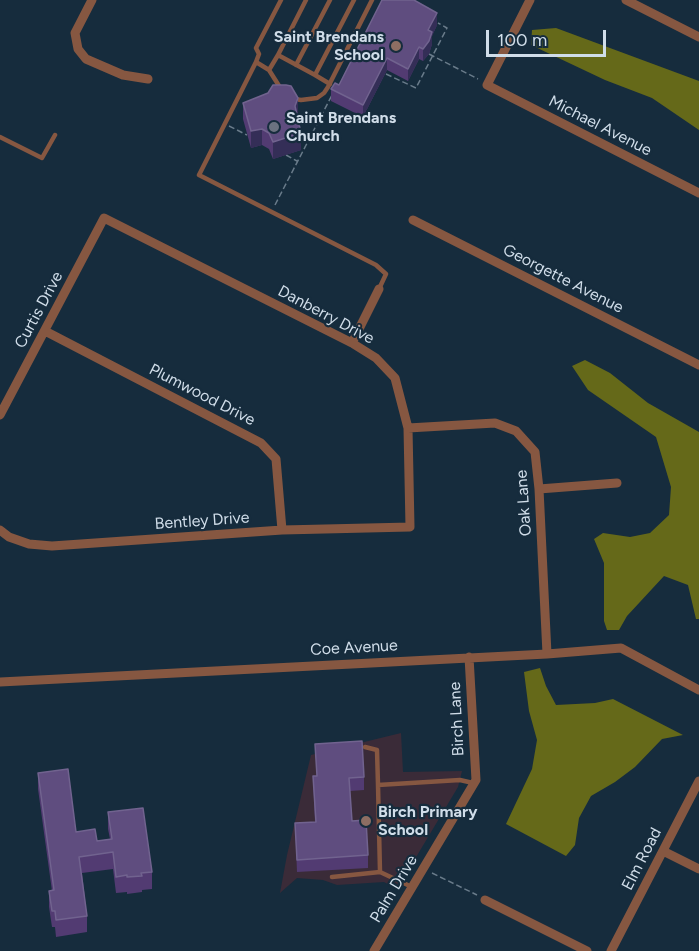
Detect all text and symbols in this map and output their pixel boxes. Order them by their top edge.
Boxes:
scale bar [489,18,609,56]
place label: Saint Brendans School [274,27,384,65]
text: 100 m [497,29,547,51]
marker: Saint Brendans School [389,39,403,53]
street label: Michael Avenue [545,92,655,160]
place label: Saint Brendans Church [286,108,396,146]
marker: Saint Brendans Church [267,120,281,134]
street label: Georgette Avenue [500,240,626,318]
street label: Curtis Drive [11,268,67,352]
street label: Danberry Drive [275,282,377,348]
street label: Plumwood Drive [146,360,258,430]
street label: Oak Lane [512,469,536,537]
street label: Bentley Drive [154,508,250,534]
street label: Coe Avenue [310,636,398,660]
street label: Birch Lane [445,681,469,757]
place label: Birch Primary School [378,802,477,840]
marker: Birch Primary School [359,814,373,828]
street label: Elm Road [618,825,666,893]
street label: Palm Drive [366,852,422,926]

